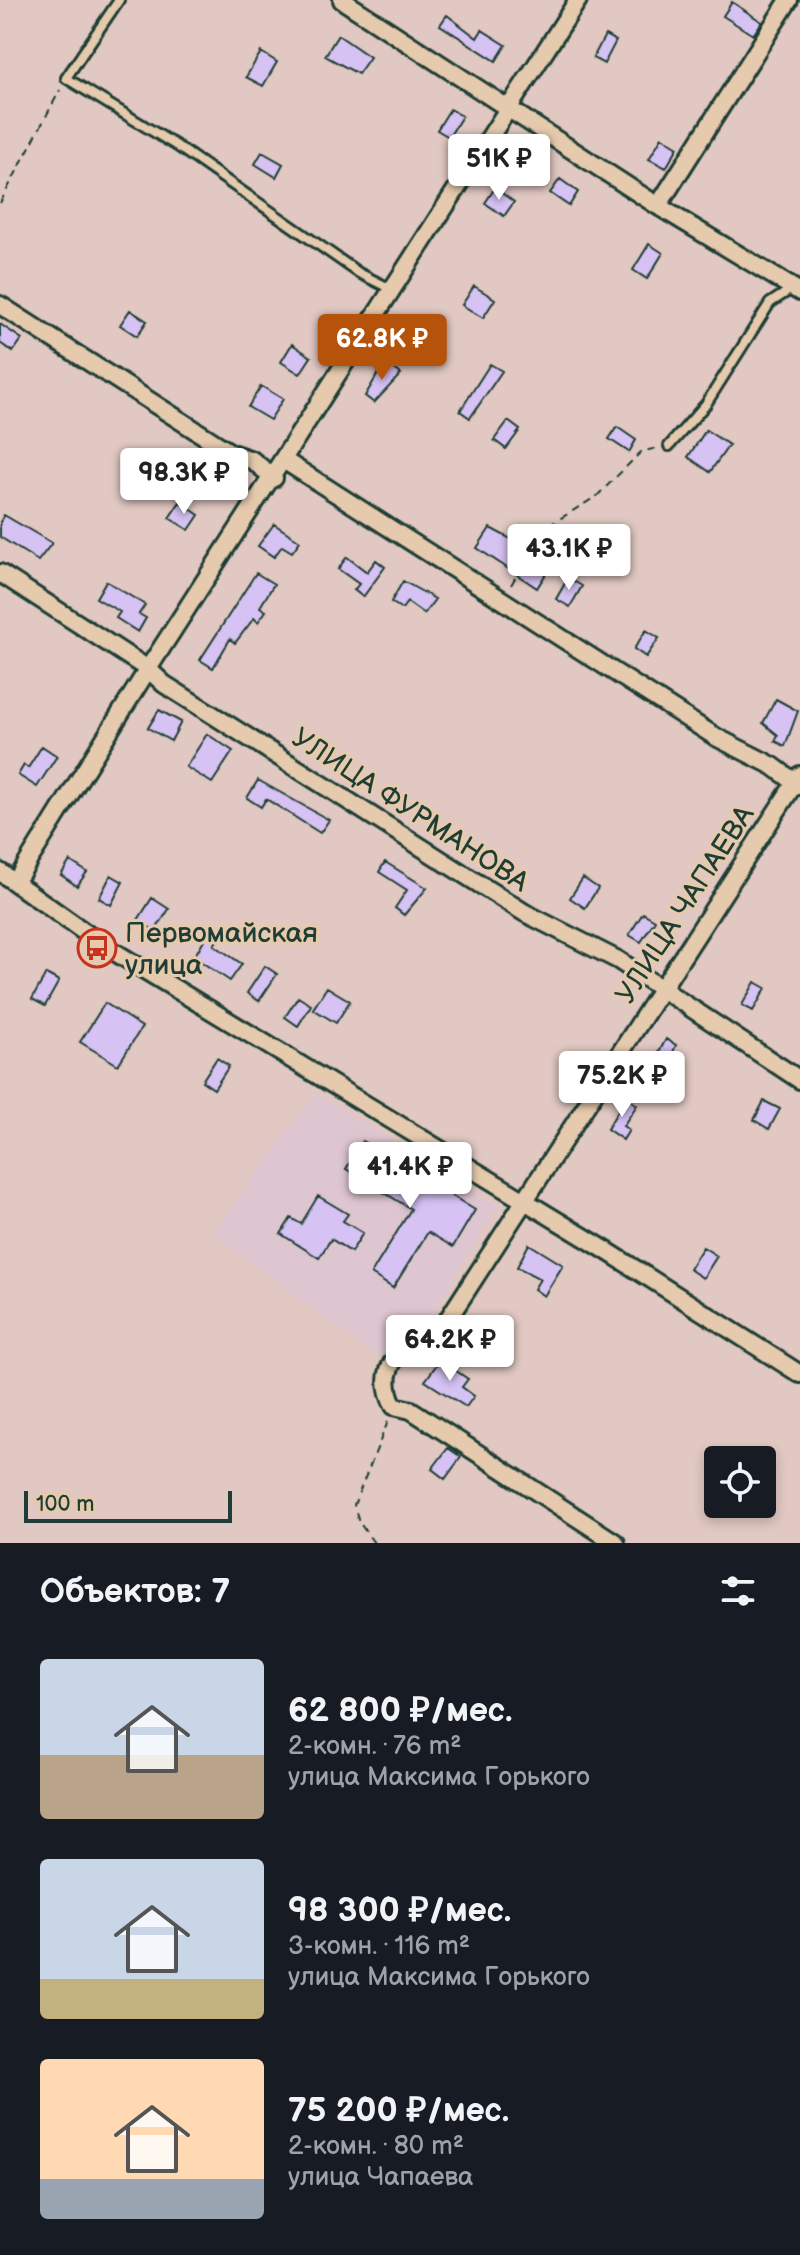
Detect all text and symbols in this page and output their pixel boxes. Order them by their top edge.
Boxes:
pin: 51K ₽ [443,134,555,202]
text: 51K ₽ [466,144,532,175]
pin: 62.8K ₽ [308,314,456,382]
text: 62.8K ₽ [336,324,428,355]
pin: 98.3K ₽ [110,448,258,516]
text: 98.3K ₽ [138,458,230,489]
pin: 43.1K ₽ [495,524,643,592]
text: 43.1K ₽ [526,534,613,565]
street label: УЛИЦА ФУРМАНОВА [286,721,536,900]
street label: УЛИЦА ЧАПАЕВА [609,799,762,1010]
place label: Первомайская улица [125,917,318,982]
bus stop icon: Первомайская улица [76,927,118,969]
pin: 75.2K ₽ [548,1051,696,1119]
text: 75.2K ₽ [577,1061,667,1092]
pin: 41.4K ₽ [336,1142,484,1210]
text: 41.4K ₽ [367,1152,453,1183]
pin: 64.2K ₽ [376,1315,524,1383]
text: 64.2K ₽ [404,1325,496,1356]
map controls [704,1446,776,1518]
button: locate [704,1446,776,1518]
scale bar [24,1487,232,1523]
text: 100 m [36,1491,95,1518]
icon: filters [716,1569,760,1613]
text: Объектов: 7 [40,1571,230,1612]
text: 62 800 ₽/мес. [288,1690,512,1731]
icon: home [104,1691,200,1787]
text: 2-комн. · 76 m² [288,1731,461,1762]
text: улица Максима Горького [288,1762,590,1793]
text: 98 300 ₽/мес. [288,1890,511,1931]
icon: home [104,1891,200,1987]
text: 3-комн. · 116 m² [288,1931,470,1962]
text: улица Максима Горького [288,1962,590,1993]
text: 75 200 ₽/мес. [288,2090,509,2131]
icon: home [104,2091,200,2187]
text: 2-комн. · 80 m² [288,2131,464,2162]
text: улица Чапаева [288,2162,473,2193]

